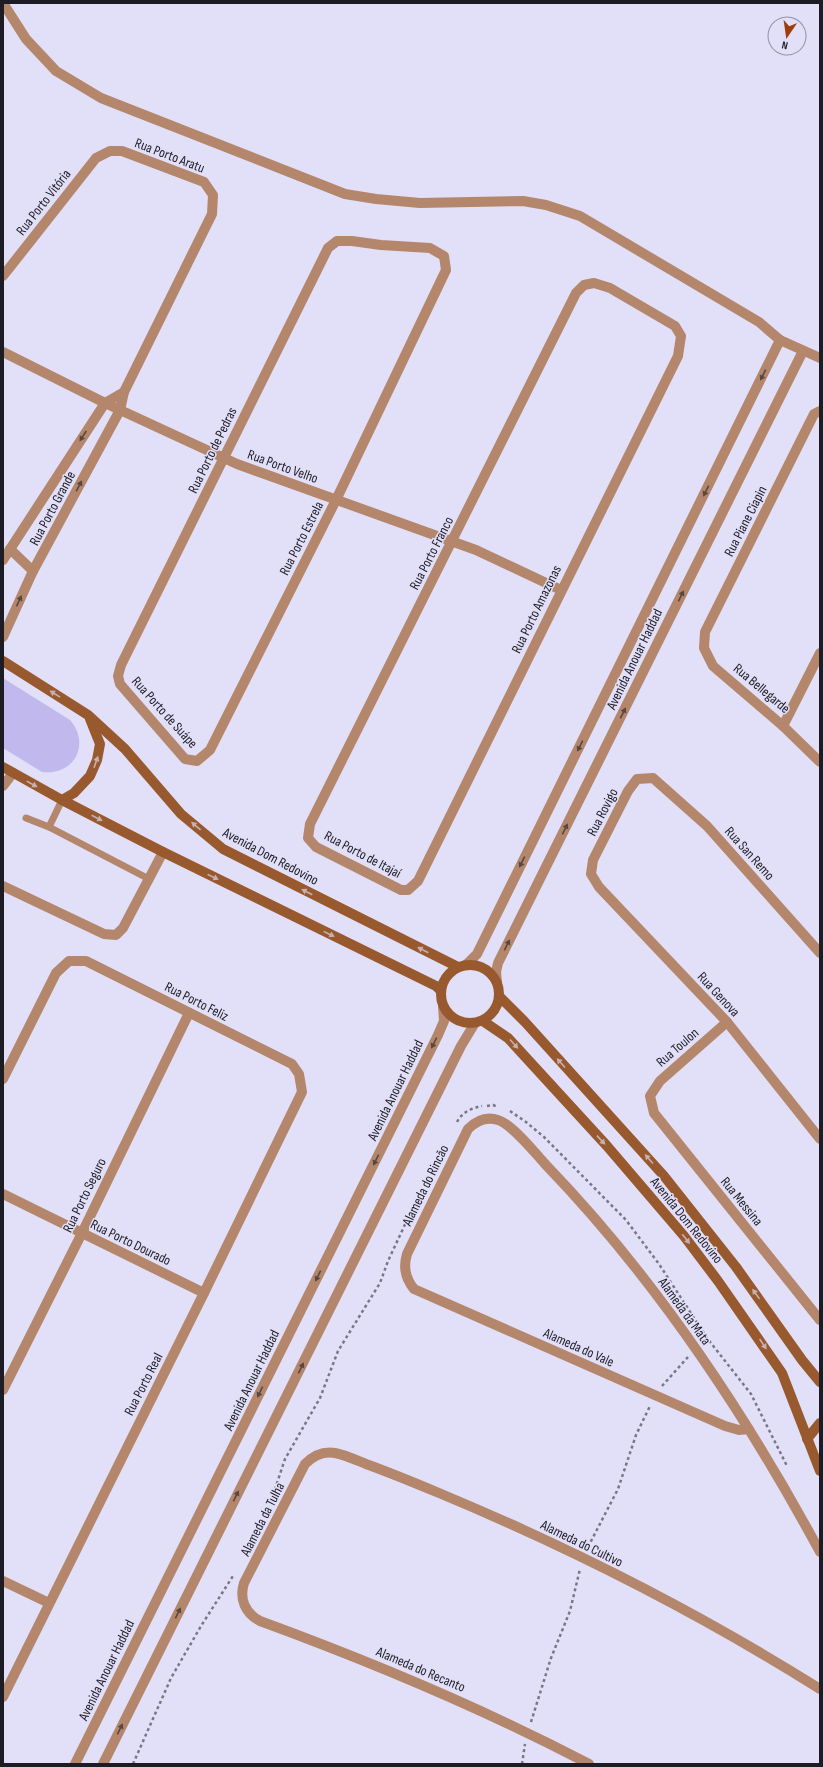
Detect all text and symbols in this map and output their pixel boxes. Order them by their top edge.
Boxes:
north arrow [767,16,807,56]
text: N [780,38,789,52]
street label: Rua Porto Aratu [132,134,207,177]
street label: Rua Porto Vitória [12,166,74,239]
one-way arrow [760,369,766,380]
street label: Rua Porto de Pedras [184,405,241,496]
one-way arrow [80,430,87,442]
street label: Rua Porto Velho [245,446,321,487]
street label: Rua Porto Grande [26,468,79,548]
one-way arrow [76,480,83,492]
street label: Rua Piane Ciapin [720,483,770,559]
one-way arrow [702,485,709,497]
street label: Rua Porto Estrela [276,498,327,578]
street label: Rua Porto Franco [406,514,457,593]
street label: Rua Porto Amazonas [508,562,565,656]
one-way arrow [678,591,684,602]
one-way arrow [16,596,22,607]
street label: Avenida Anouar Haddad [602,606,666,713]
street label: Rua Bellegarde [730,660,793,717]
street label: Rua Porto de Suápe [128,673,201,752]
one-way arrow [50,690,60,698]
one-way arrow [620,707,626,718]
one-way arrow [577,740,583,752]
one-way arrow [93,755,99,767]
one-way arrow [27,780,38,787]
street label: Rua Rovigo [583,785,622,839]
one-way arrow [91,815,102,821]
one-way arrow [190,822,201,831]
one-way arrow [562,823,568,835]
street label: Rua San Remo [721,823,778,884]
street label: Avenida Dom Redovino [219,824,322,889]
street label: Rua Porto de Itajaí [321,827,404,882]
one-way arrow [519,857,526,868]
one-way arrow [207,874,218,880]
one-way arrow [301,889,313,895]
one-way arrow [324,931,335,937]
one-way arrow [504,940,510,951]
one-way arrow [417,947,429,954]
street label: Rua Genova [694,968,744,1020]
street label: Rua Porto Feliz [162,978,232,1025]
street label: Rua Toulon [653,1024,702,1070]
street label: Avenida Anouar Haddad [363,1037,427,1144]
one-way arrow [431,1038,437,1049]
one-way arrow [509,1039,518,1049]
one-way arrow [557,1058,566,1068]
one-way arrow [597,1135,606,1145]
street label: Alameda do Rincão [398,1142,452,1229]
one-way arrow [373,1154,379,1165]
one-way arrow [644,1154,653,1164]
street label: Rua Porto Seguro [59,1155,110,1235]
street label: Avenida Dom Redovino [646,1173,727,1267]
street label: Rua Messina [717,1174,766,1229]
street label: Rua Porto Dourado [88,1216,174,1269]
one-way arrow [681,1234,690,1245]
one-way arrow [315,1270,321,1282]
street label: Alameda da Mata [654,1274,715,1348]
one-way arrow [751,1288,760,1299]
street label: Alameda do Vale [540,1324,617,1371]
street label: Avenida Anouar Haddad [219,1327,283,1434]
one-way arrow [759,1339,767,1349]
street label: Rua Porto Real [120,1350,166,1418]
one-way arrow [298,1362,304,1373]
one-way arrow [257,1387,263,1398]
street label: Alameda da Tulha [236,1480,288,1560]
one-way arrow [233,1491,240,1502]
street label: Alameda do Cultivo [537,1516,626,1571]
one-way arrow [175,1607,182,1618]
street label: Avenida Anouar Haddad [74,1617,138,1724]
street label: Alameda do Recanto [373,1643,468,1696]
one-way arrow [117,1723,124,1735]

